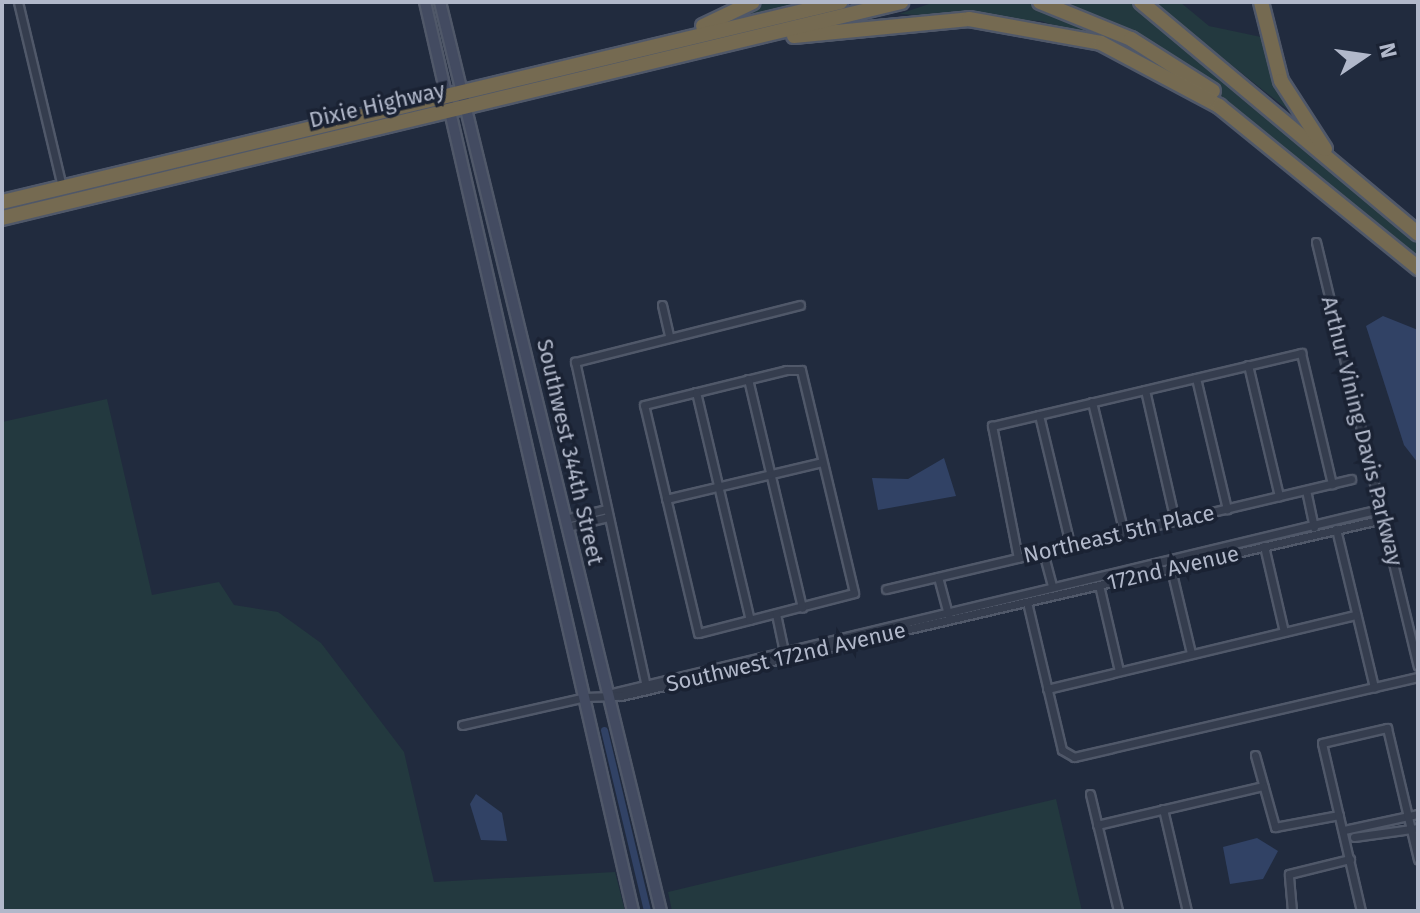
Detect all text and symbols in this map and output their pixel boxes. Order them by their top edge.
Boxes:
north arrow [1324,16,1404,96]
text: N [1373,40,1403,61]
street label: Dixie Highway [307,77,447,133]
street label: Arthur Vining Davis Parkway [1316,294,1408,568]
street label: Southwest 344th Street [531,337,609,567]
street label: Northeast 5th Place [1021,499,1217,569]
street label: 172nd Avenue [1104,540,1242,596]
street label: Southwest 172nd Avenue [664,617,908,697]

